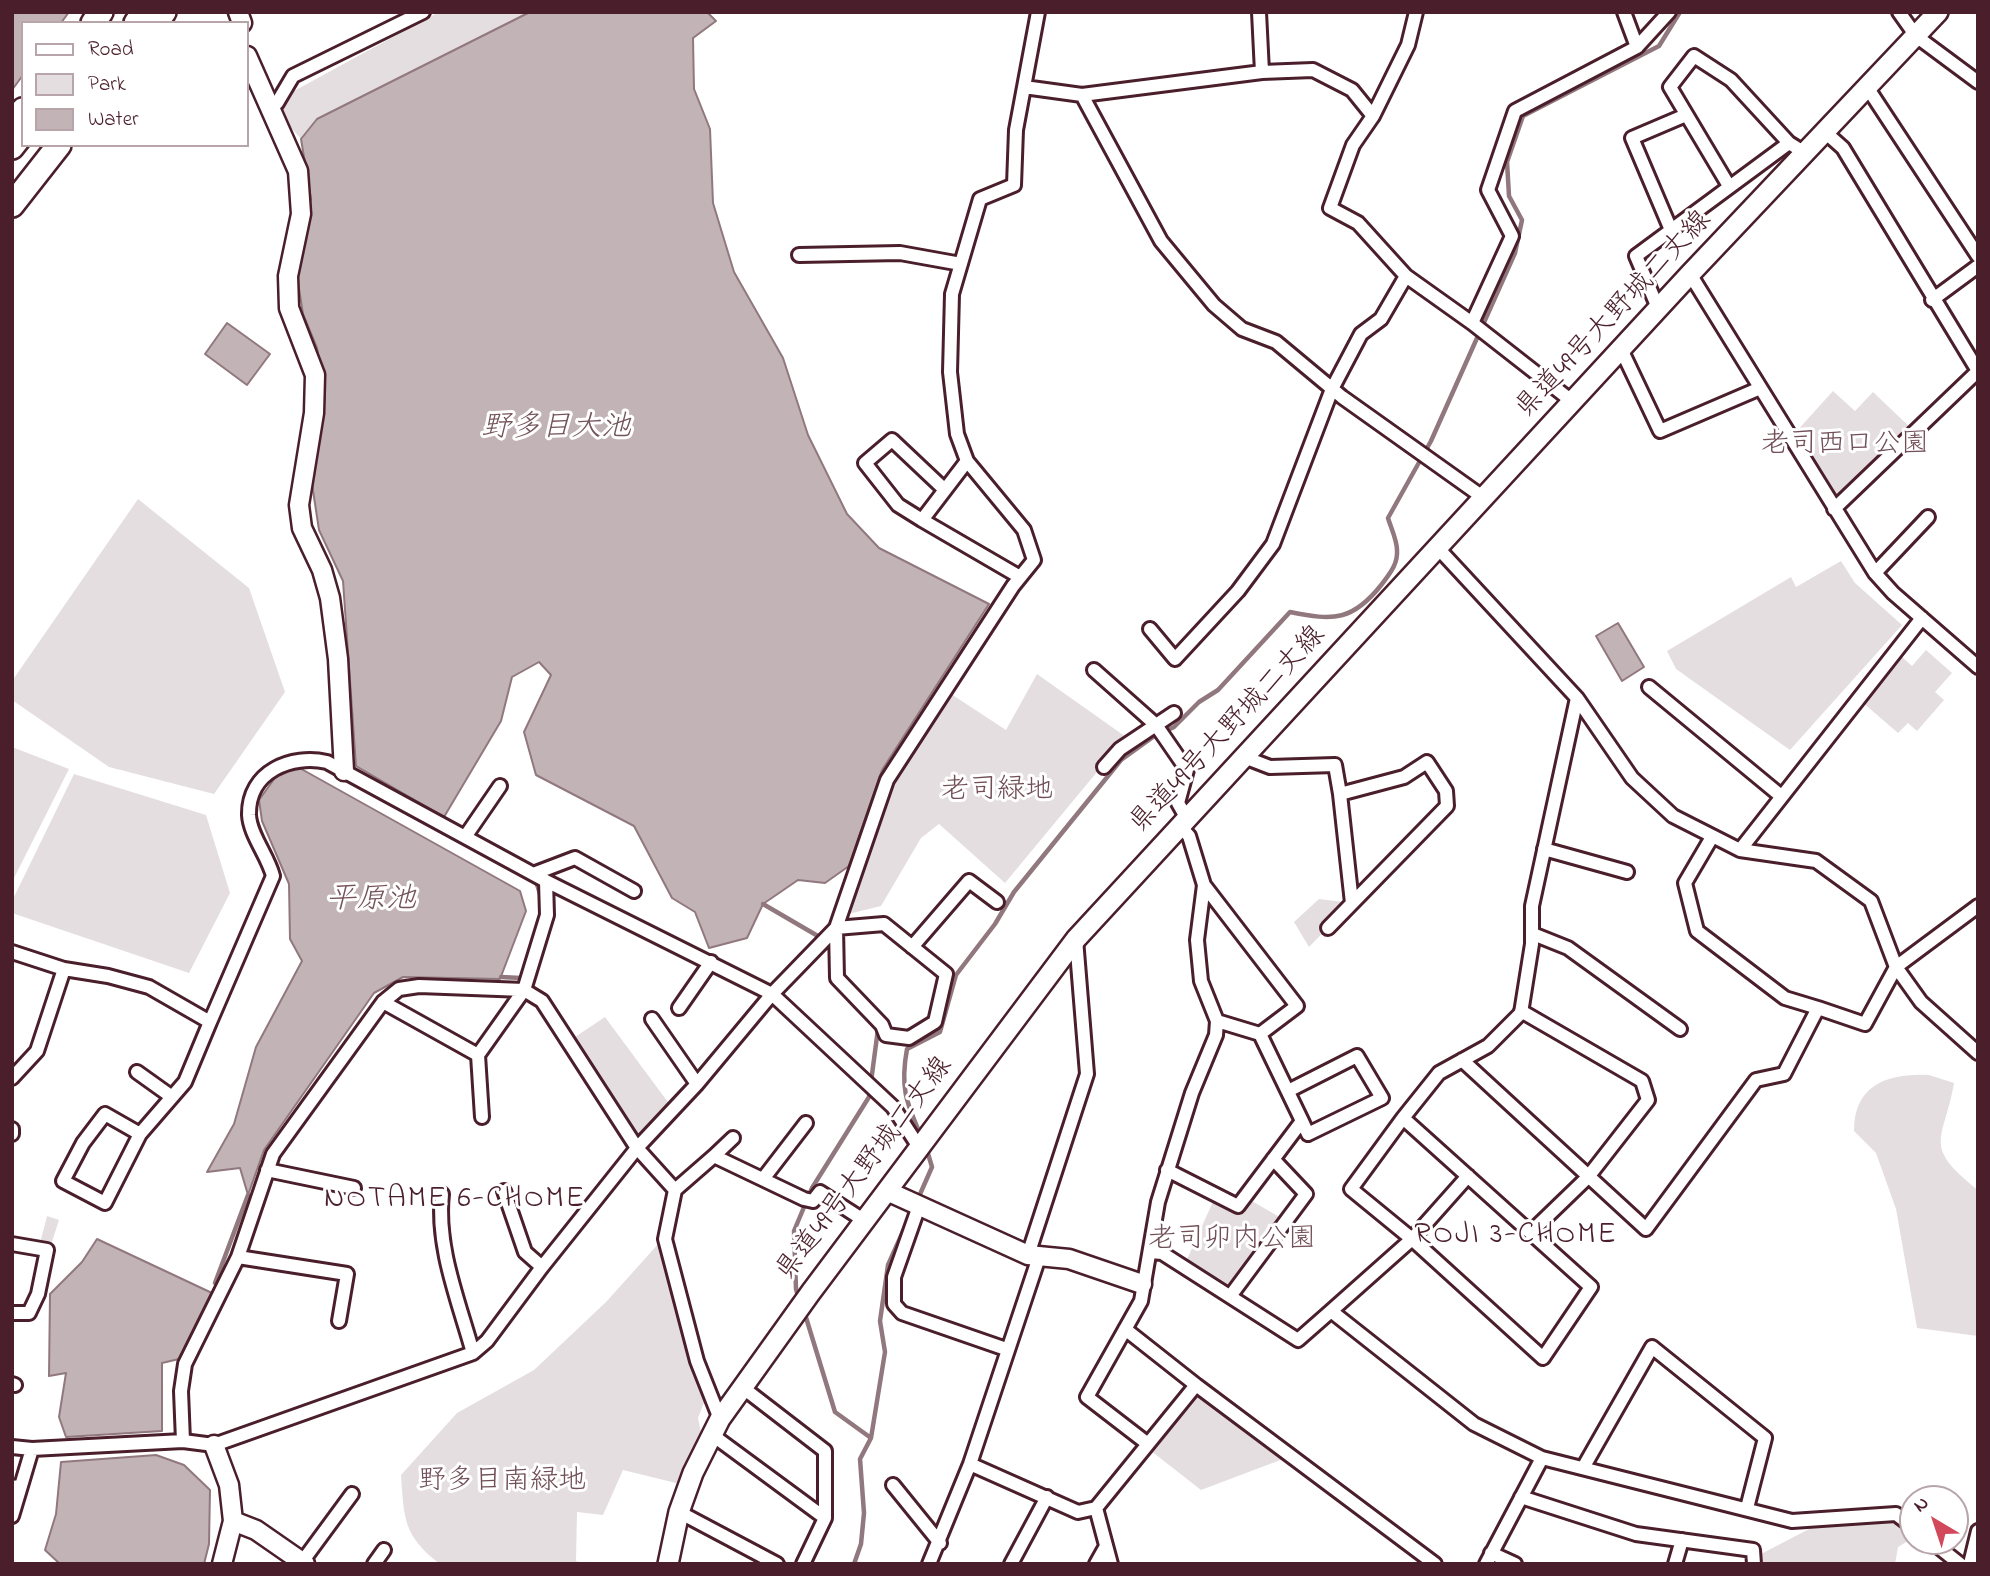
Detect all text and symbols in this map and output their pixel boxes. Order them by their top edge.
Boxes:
legend [21,21,248,147]
text: Road [88,35,134,65]
text: Park [88,70,126,100]
text: Water [88,105,139,135]
street label: 県道49号大野城二丈線 [1510,205,1720,427]
water label: 野多目大池 [481,412,631,448]
park label: 老司西口公園 [1761,429,1929,463]
street label: 県道49号大野城二丈線 [1124,620,1334,842]
park label: 老司緑地 [941,775,1053,809]
water label: 平原池 [326,884,416,920]
street label: 県道49号大野城二丈線 [771,1051,961,1289]
district label: NOTAME 6-CHOME [326,1183,584,1219]
district label: ROJI 3-CHOME [1416,1219,1616,1255]
park label: 老司卯内公園 [1148,1224,1316,1258]
park label: 野多目南緑地 [418,1466,586,1500]
north arrow [1899,1485,1969,1555]
text: N [1908,1490,1935,1519]

